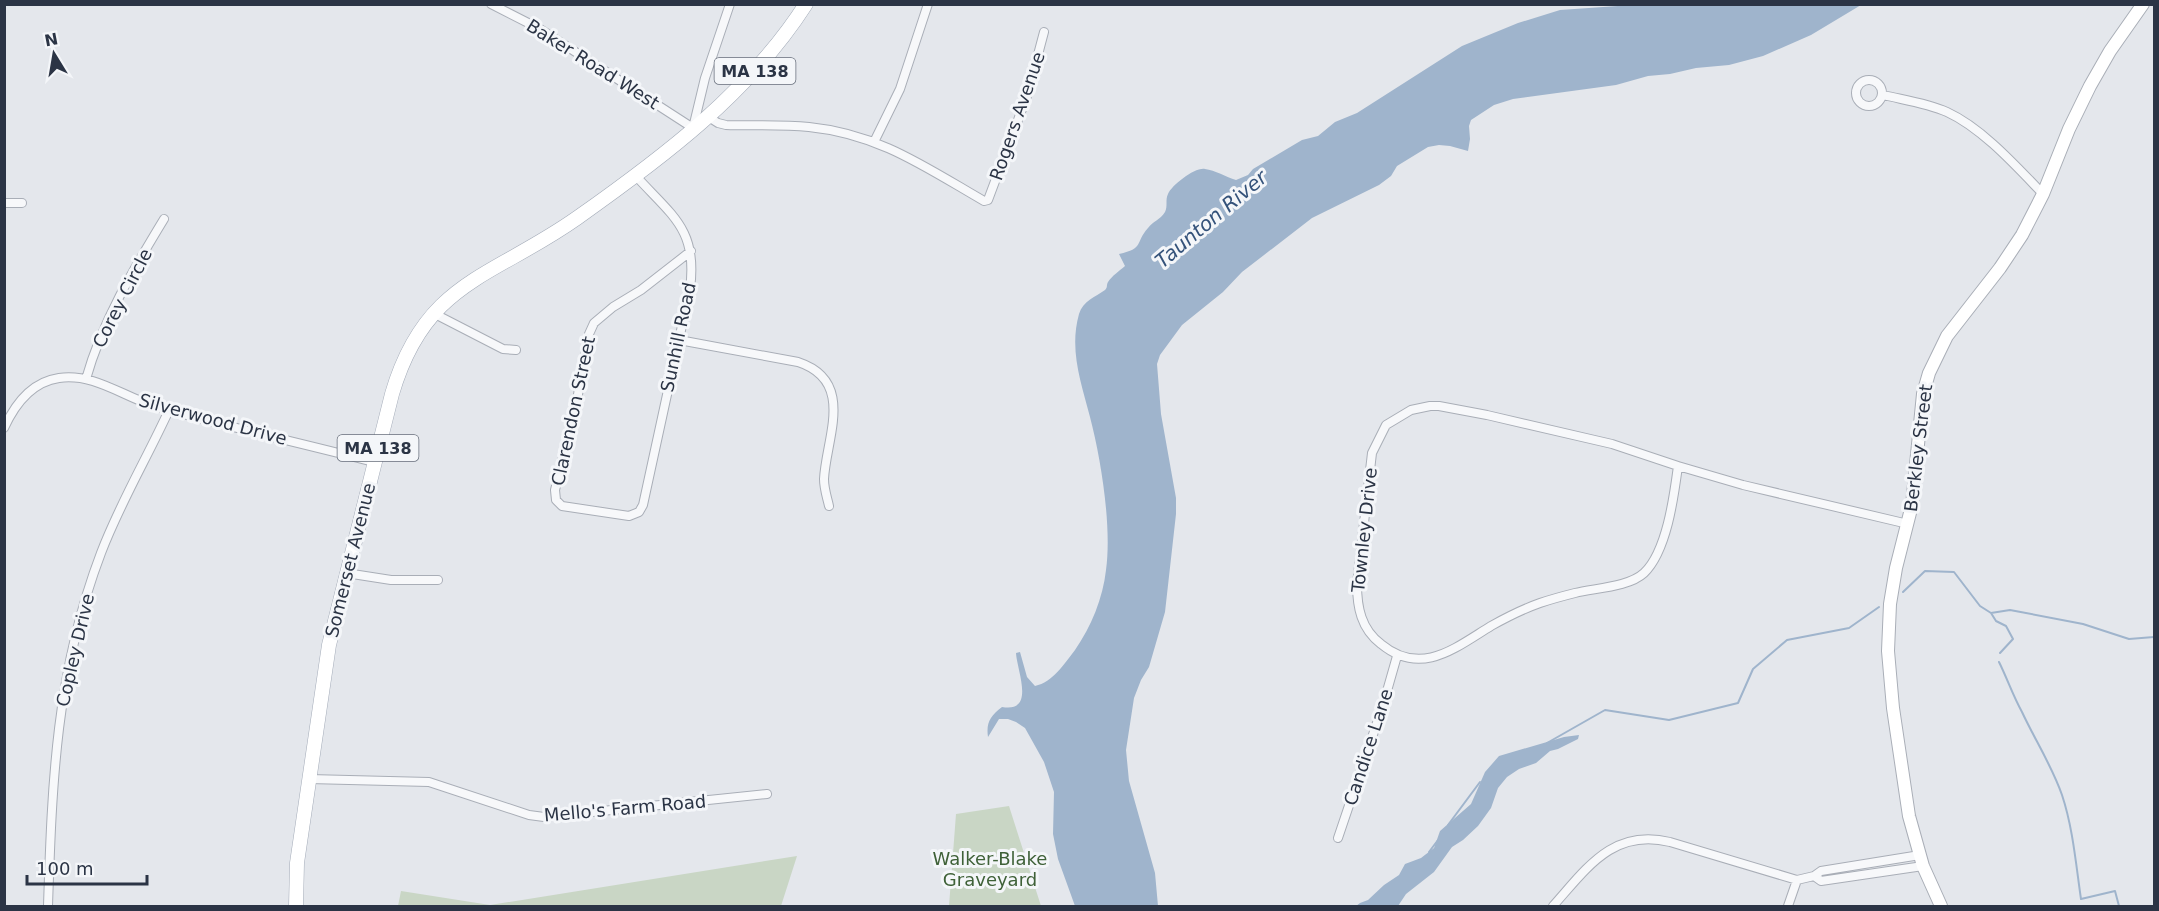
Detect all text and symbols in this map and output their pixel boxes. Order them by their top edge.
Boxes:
street label: Baker Road West [523,15,663,113]
north arrow [24,24,84,84]
text: N [43,29,60,50]
street label: Rogers Avenue [985,49,1049,183]
road number: MA 138 [714,58,795,84]
water label: Taunton River [1150,164,1273,273]
street label: Corey Circle [88,245,156,351]
street label: Sunhill Road [656,280,700,394]
street label: Clarendon Street [547,334,599,488]
street label: Berkley Street [1900,383,1936,513]
street label: Silverwood Drive [137,389,289,449]
road number: MA 138 [338,435,418,461]
street label: Townley Drive [1347,466,1381,595]
street label: Somerset Avenue [321,481,379,639]
street label: Copley Drive [52,591,98,709]
street label: Candice Lane [1339,686,1397,808]
street label: Mello's Farm Road [543,790,707,826]
scale bar [27,848,147,886]
park label: Walker-Blake Graveyard [933,848,1047,890]
text: 100 m [36,858,94,879]

